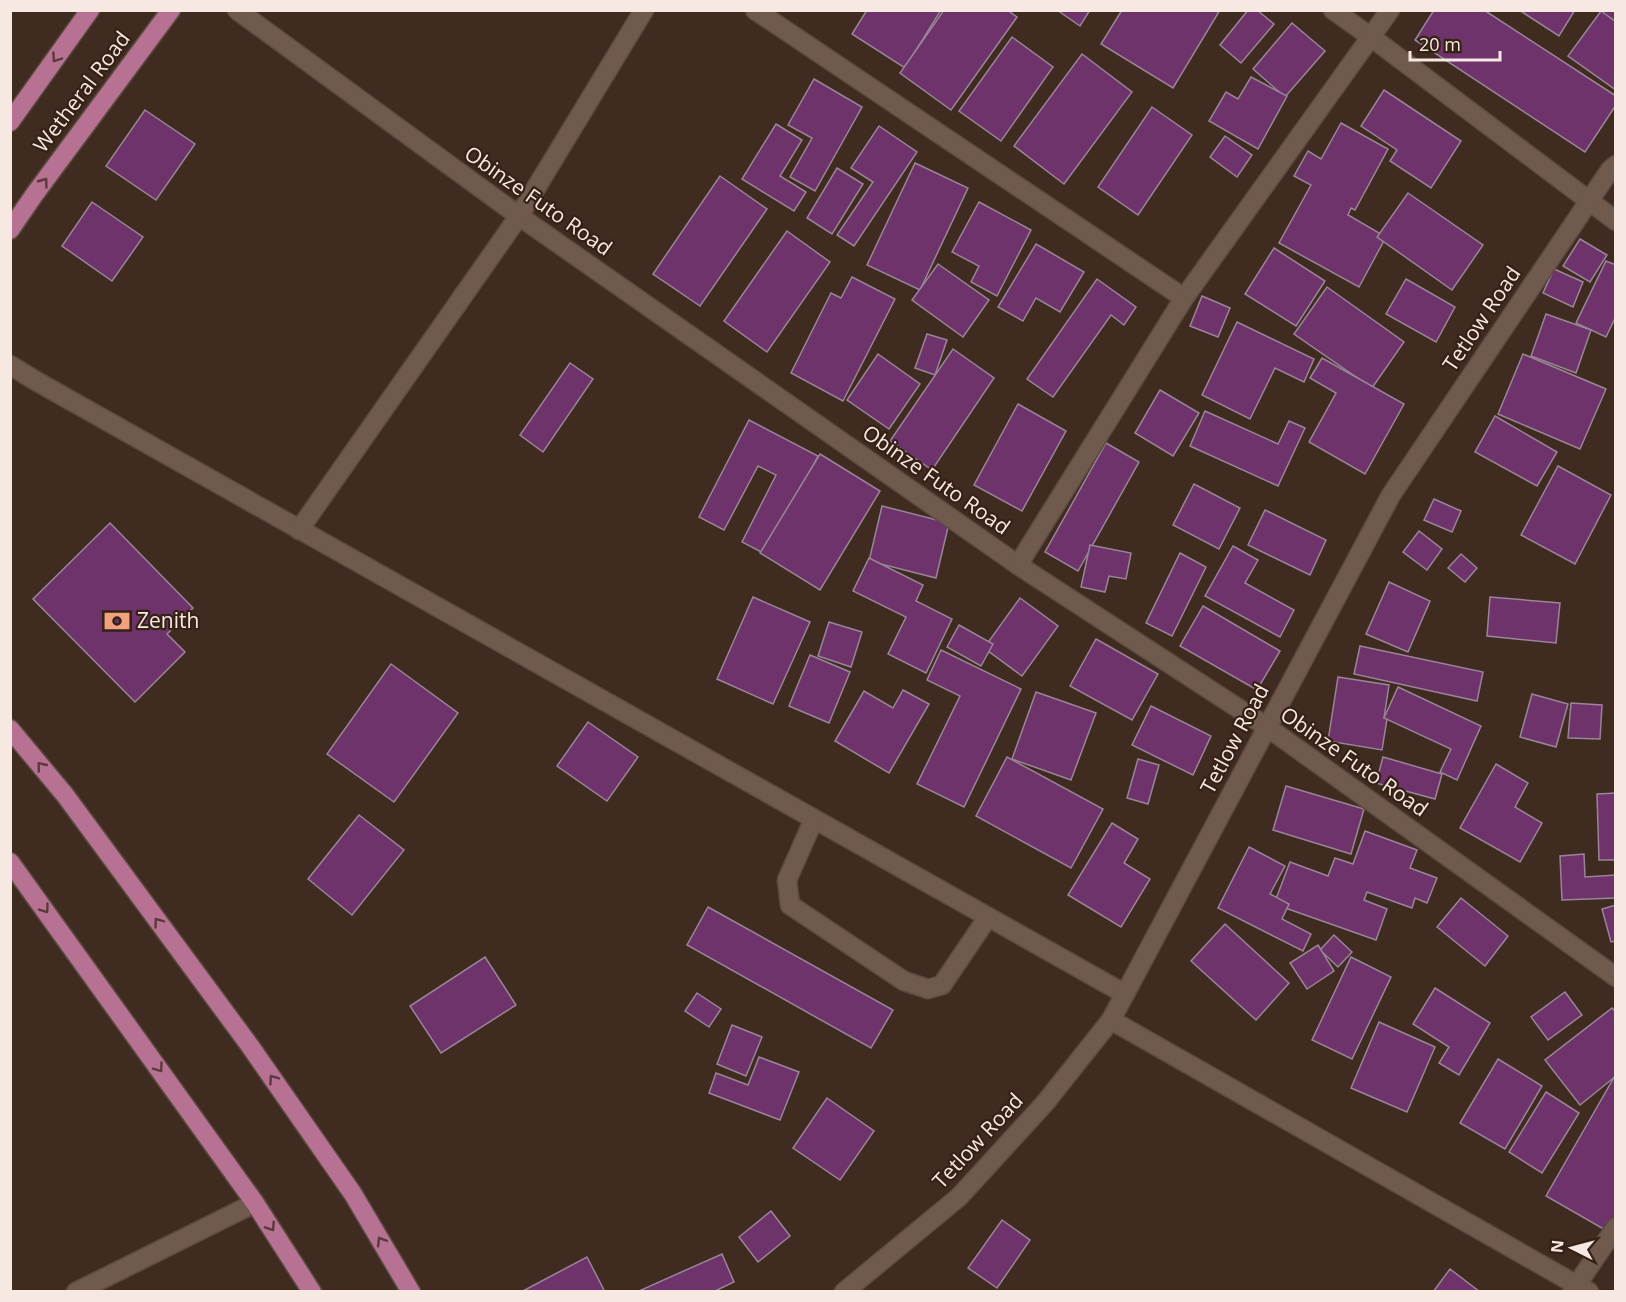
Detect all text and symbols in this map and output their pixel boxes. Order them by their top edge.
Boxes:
scale bar [1410,24,1500,62]
street label: Wetheral Road [27,25,136,158]
text: 20 m [1419,32,1461,56]
one-way arrow [52,52,63,63]
street label: Obinze Futo Road [459,139,618,262]
one-way arrow [36,178,47,189]
street label: Tetlow Road [1436,261,1527,376]
street label: Obinze Futo Road [857,418,1016,541]
bank icon: Zenith [102,606,132,636]
place label: Zenith [137,606,199,634]
street label: Tetlow Road [1193,679,1275,798]
street label: Obinze Futo Road [1275,700,1434,823]
one-way arrow [37,762,48,773]
one-way arrow [38,903,49,914]
one-way arrow [154,917,165,928]
one-way arrow [152,1061,163,1072]
one-way arrow [269,1075,280,1086]
street label: Tetlow Road [926,1087,1029,1194]
north arrow [1542,1218,1602,1278]
one-way arrow [263,1221,274,1232]
one-way arrow [377,1237,388,1247]
text: N [1545,1239,1569,1254]

